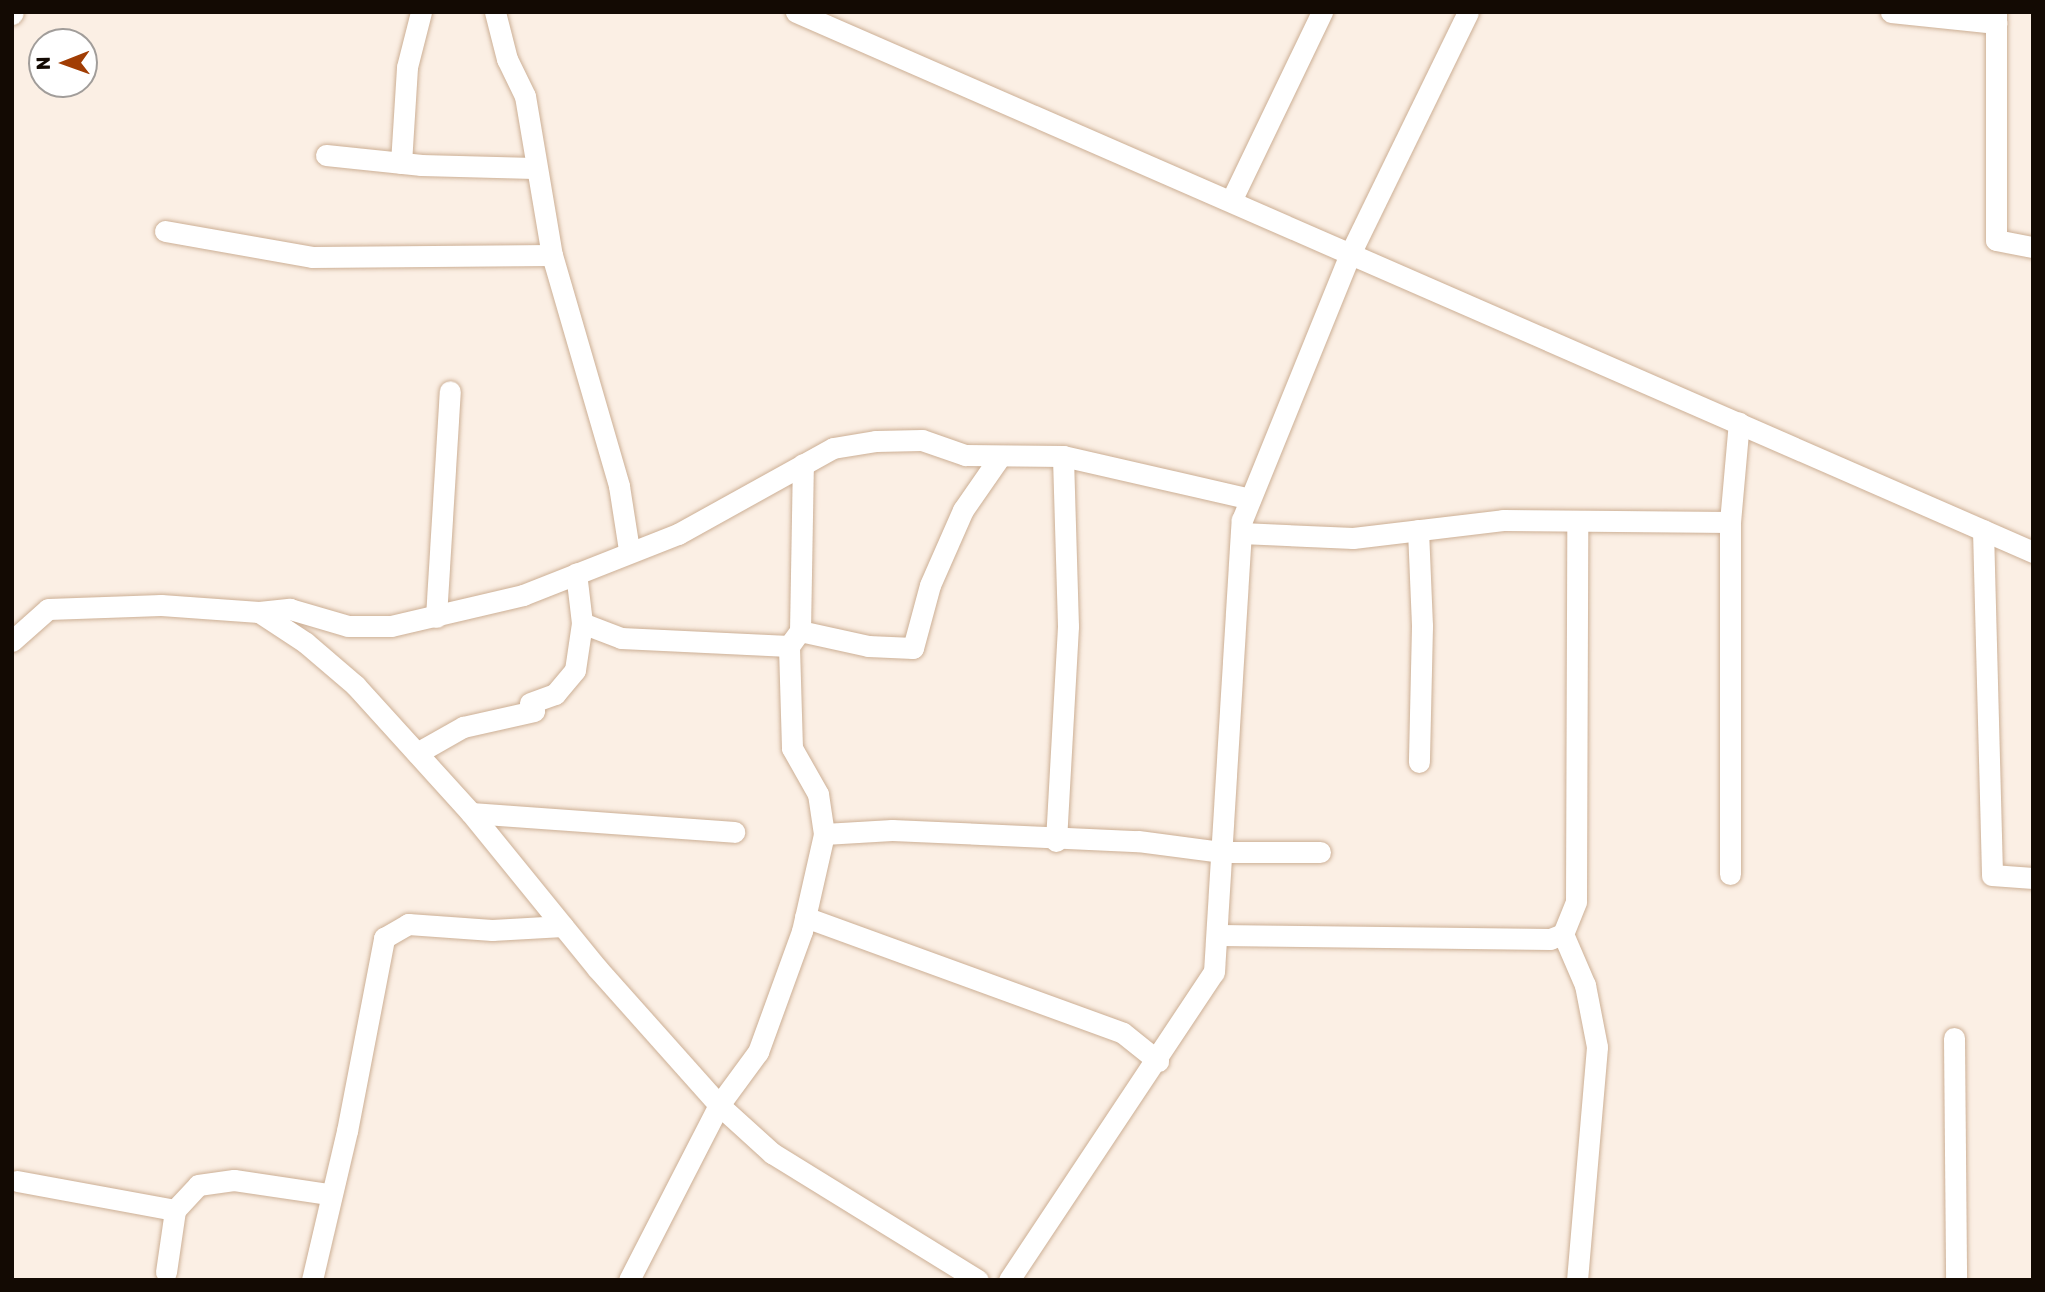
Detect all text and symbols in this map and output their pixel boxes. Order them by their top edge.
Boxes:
north arrow [28,28,98,98]
text: N [32,56,55,70]

